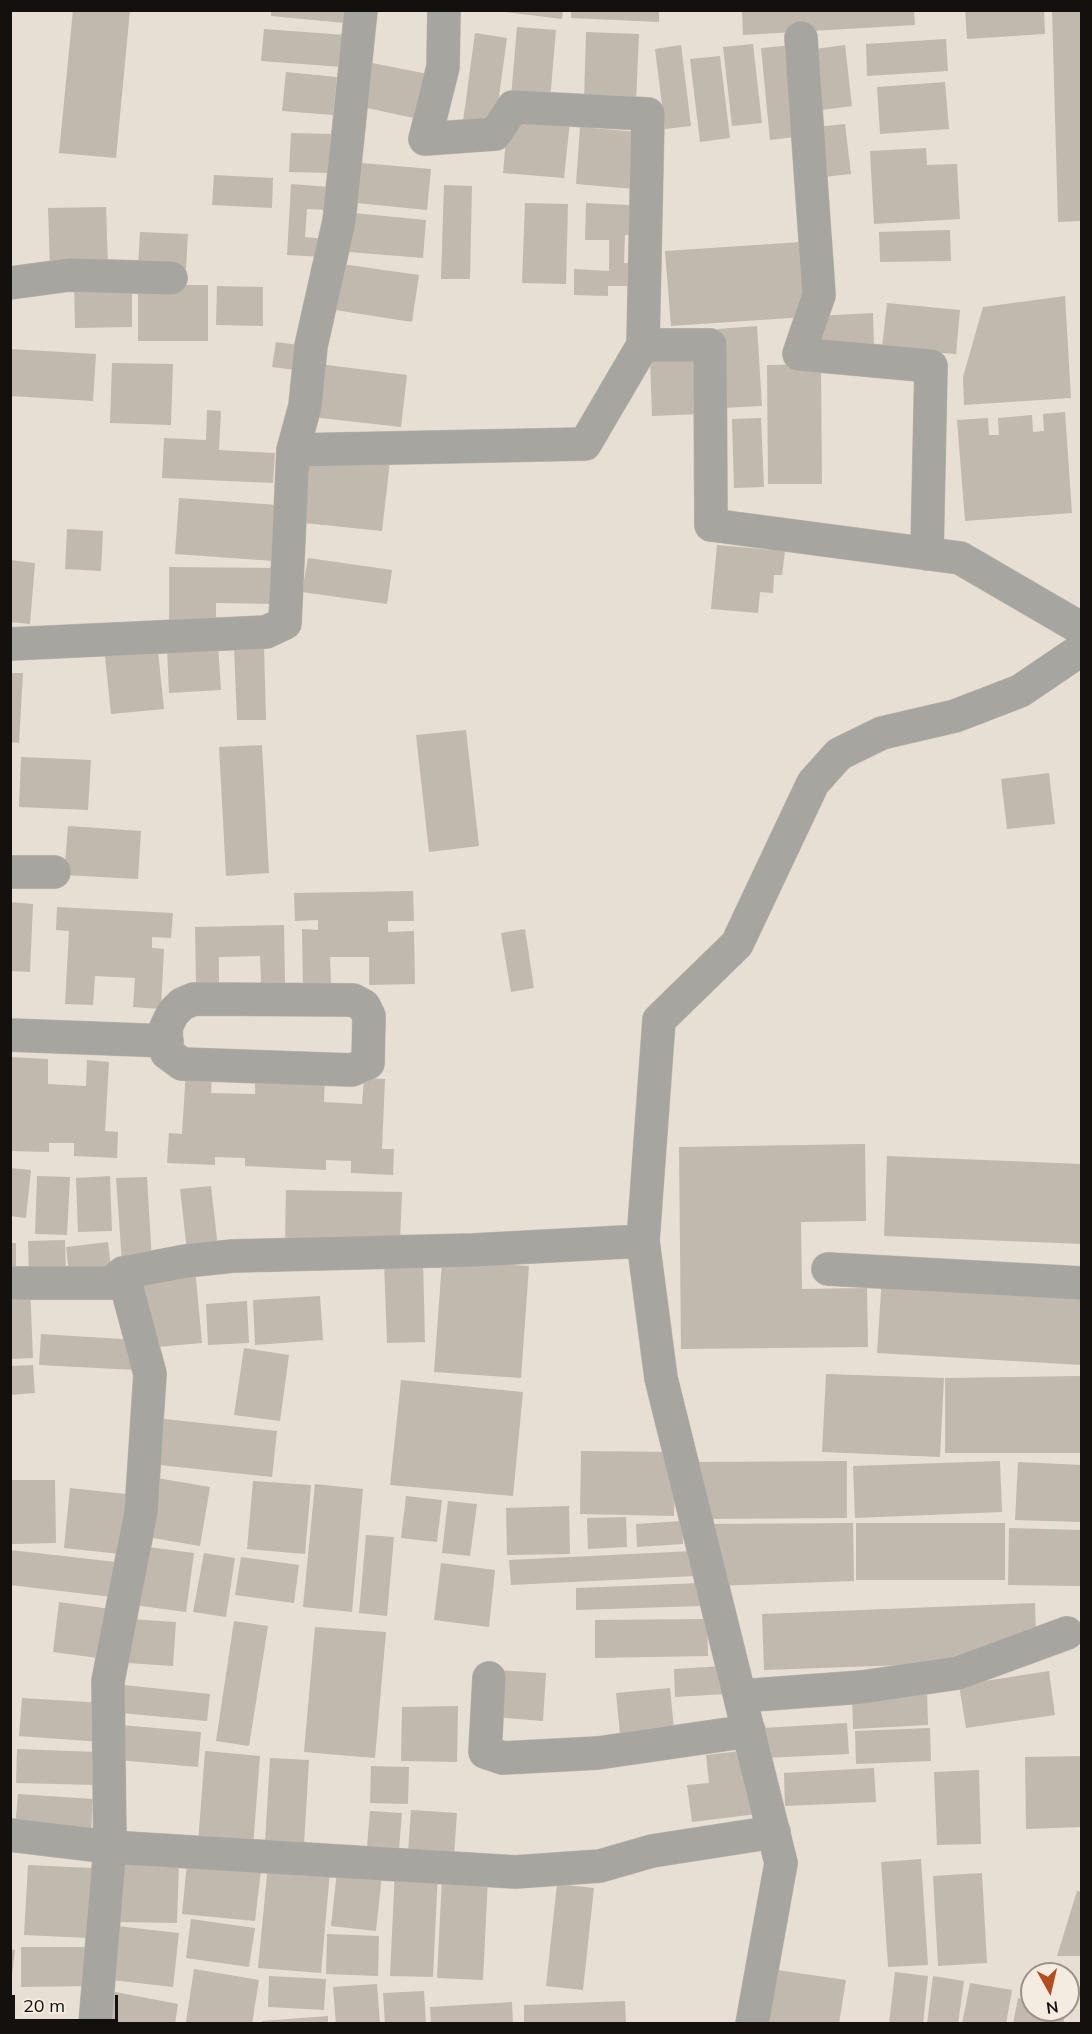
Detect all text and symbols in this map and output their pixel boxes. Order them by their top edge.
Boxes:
north arrow [1020,1962,1080,2022]
scale bar [15,1983,122,2021]
text: 20 m [23,1994,65,2017]
text: N [1045,1997,1060,2019]

